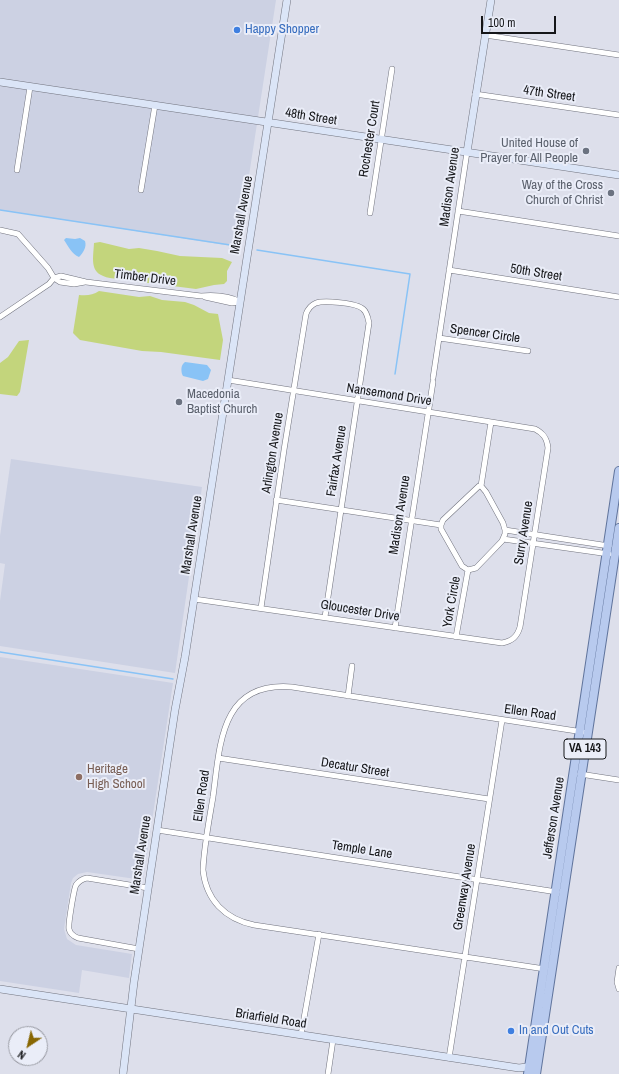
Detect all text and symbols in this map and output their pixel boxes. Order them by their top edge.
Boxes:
scale bar [483,8,558,34]
text: 100 m [488,15,515,31]
place label: Happy Shopper [245,22,319,38]
marker: Happy Shopper [232,25,242,35]
street label: 47th Street [522,83,576,105]
street label: Rochester Court [356,99,384,179]
street label: 48th Street [284,105,338,129]
place label: United House of Prayer for All People [480,136,578,167]
street label: Madison Avenue [437,146,463,228]
marker: United House of Prayer for All People [581,146,591,156]
street label: Marshall Avenue [227,175,257,255]
place label: Way of the Cross Church of Christ [522,178,603,209]
marker: Way of the Cross Church of Christ [606,188,616,198]
street label: 50th Street [509,261,563,285]
street label: Timber Drive [113,266,177,290]
street label: Spencer Circle [449,321,521,347]
street label: Nansemond Drive [345,381,433,409]
place label: Macedonia Baptist Church [187,387,258,418]
marker: Macedonia Baptist Church [174,397,184,407]
street label: Arlington Avenue [259,411,287,495]
street label: Fairfax Avenue [324,424,350,498]
street label: Madison Avenue [386,474,414,556]
street label: Marshall Avenue [178,495,206,575]
street label: Surry Avenue [511,500,537,566]
street label: York Circle [440,575,464,629]
street label: Gloucester Drive [319,597,401,625]
street label: Ellen Road [503,702,557,724]
road number: VA 143 [564,739,606,759]
street label: Decatur Street [320,755,390,781]
place label: Heritage High School [87,762,145,793]
street label: Ellen Road [191,769,213,823]
marker: Heritage High School [74,772,84,782]
street label: Jefferson Avenue [540,776,568,860]
street label: Marshall Avenue [127,815,155,895]
street label: Temple Lane [331,838,393,862]
street label: Greenway Avenue [450,843,480,931]
street label: Briarfield Road [234,1006,308,1032]
place label: In and Out Cuts [519,1023,594,1039]
north arrow [8,1026,48,1066]
marker: In and Out Cuts [506,1026,516,1036]
text: N [15,1047,28,1063]

